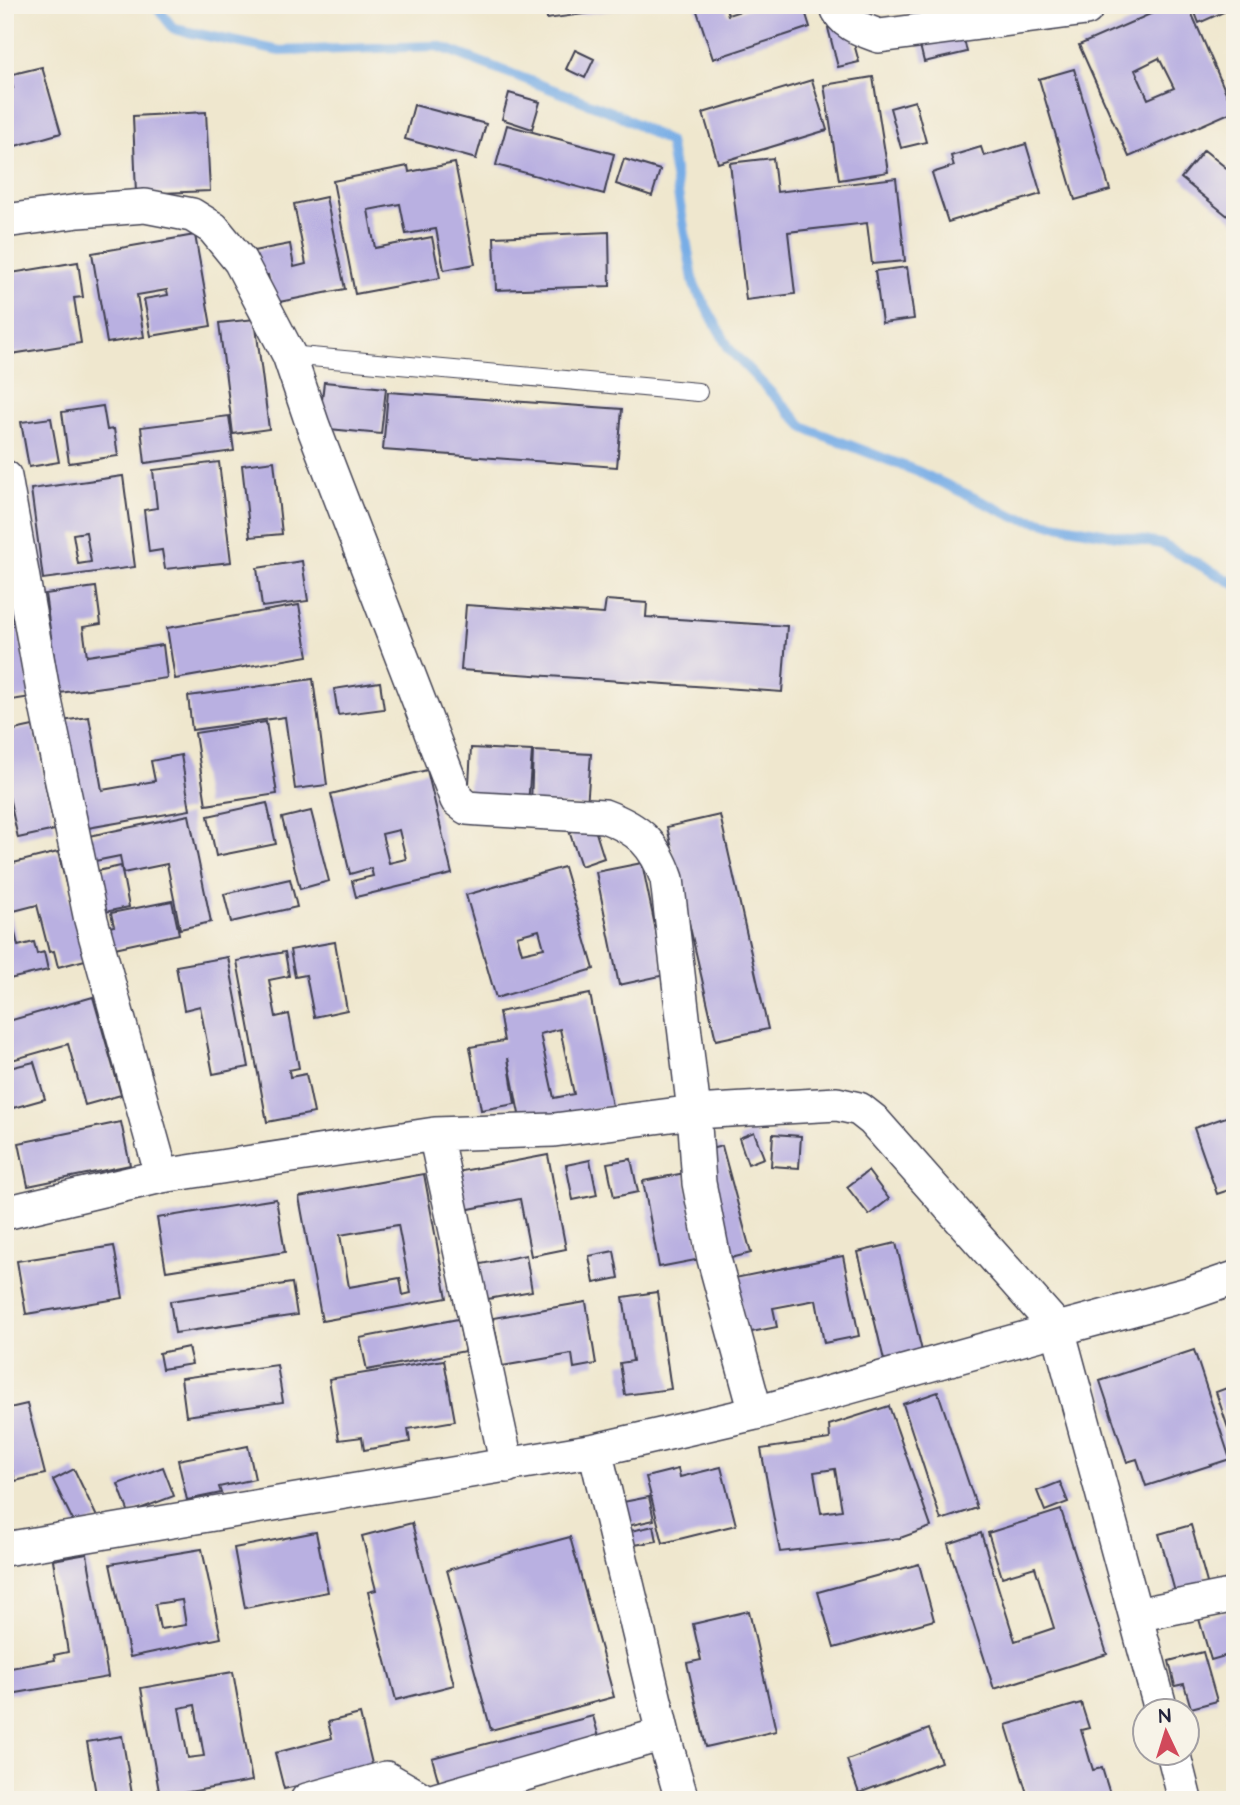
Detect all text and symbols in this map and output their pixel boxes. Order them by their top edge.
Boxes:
north arrow [1132,1696,1202,1766]
text: N [1158,1703,1172,1730]

